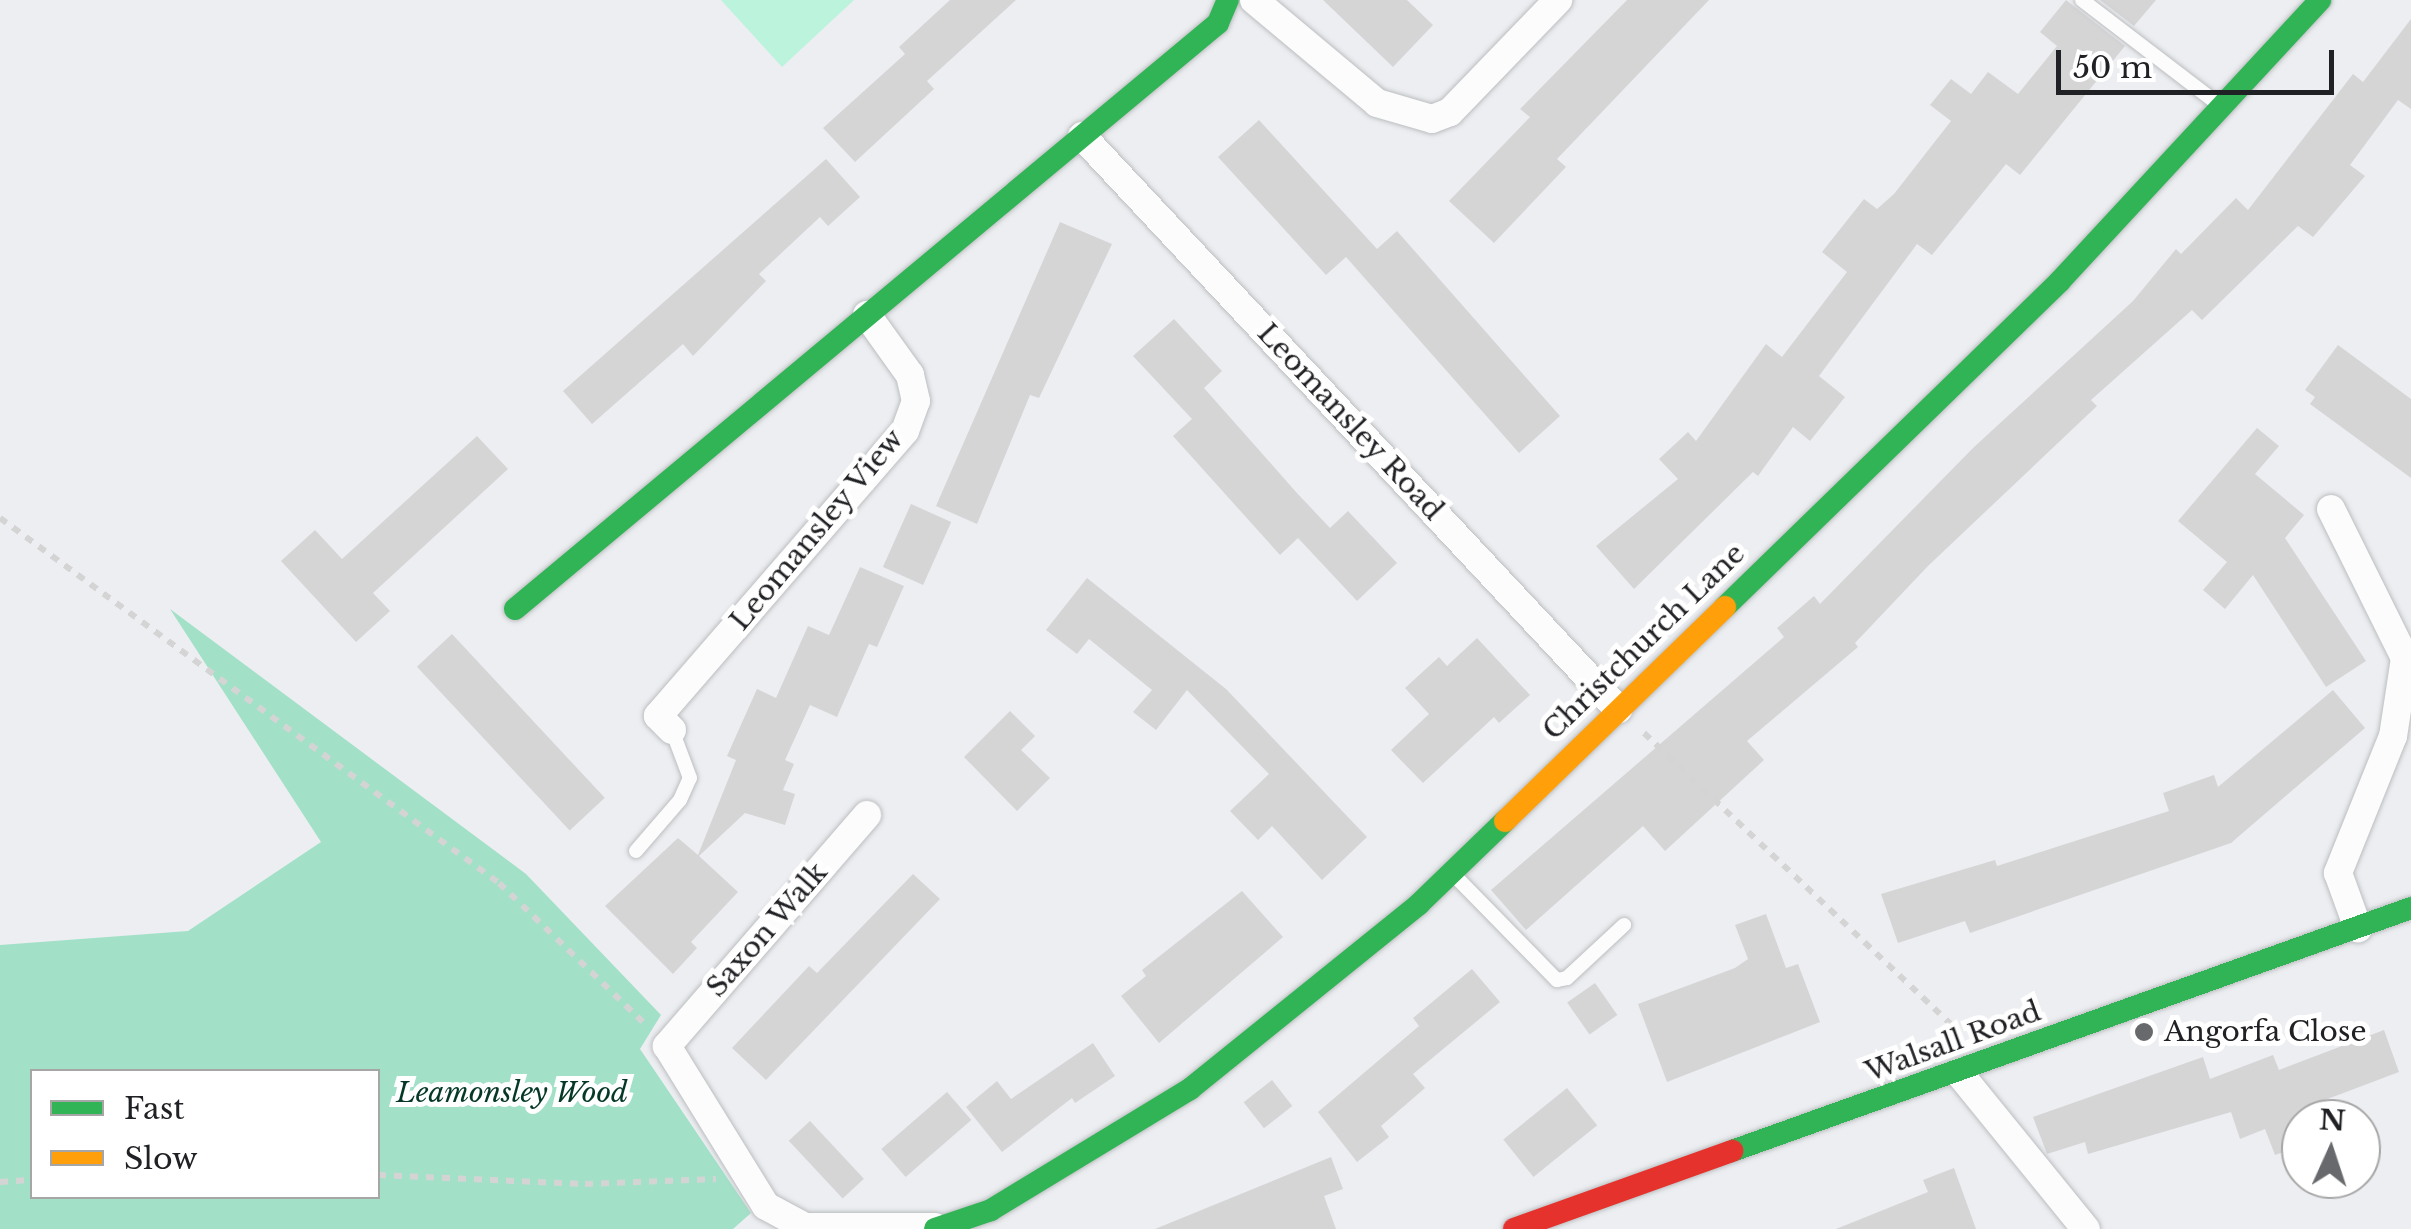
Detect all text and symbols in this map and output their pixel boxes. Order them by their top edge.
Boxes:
scale bar [2061,30,2338,92]
text: 50 m [2073,49,2152,86]
street label: Leomansley Road [1250,316,1450,528]
street label: Leomansley View [723,422,911,638]
street label: Christchurch Lane [1536,537,1752,747]
street label: Saxon Walk [699,856,835,1004]
street label: Walsall Road [1861,995,2045,1089]
place label: Angorfa Close [2164,1015,2367,1049]
marker: Angorfa Close [2133,1021,2155,1043]
legend [30,1069,380,1199]
park label: Leamonsley Wood [396,1076,628,1110]
text: Fast [124,1090,185,1127]
north arrow [2281,1099,2381,1199]
text: N [2318,1102,2347,1139]
text: Slow [124,1140,198,1177]

